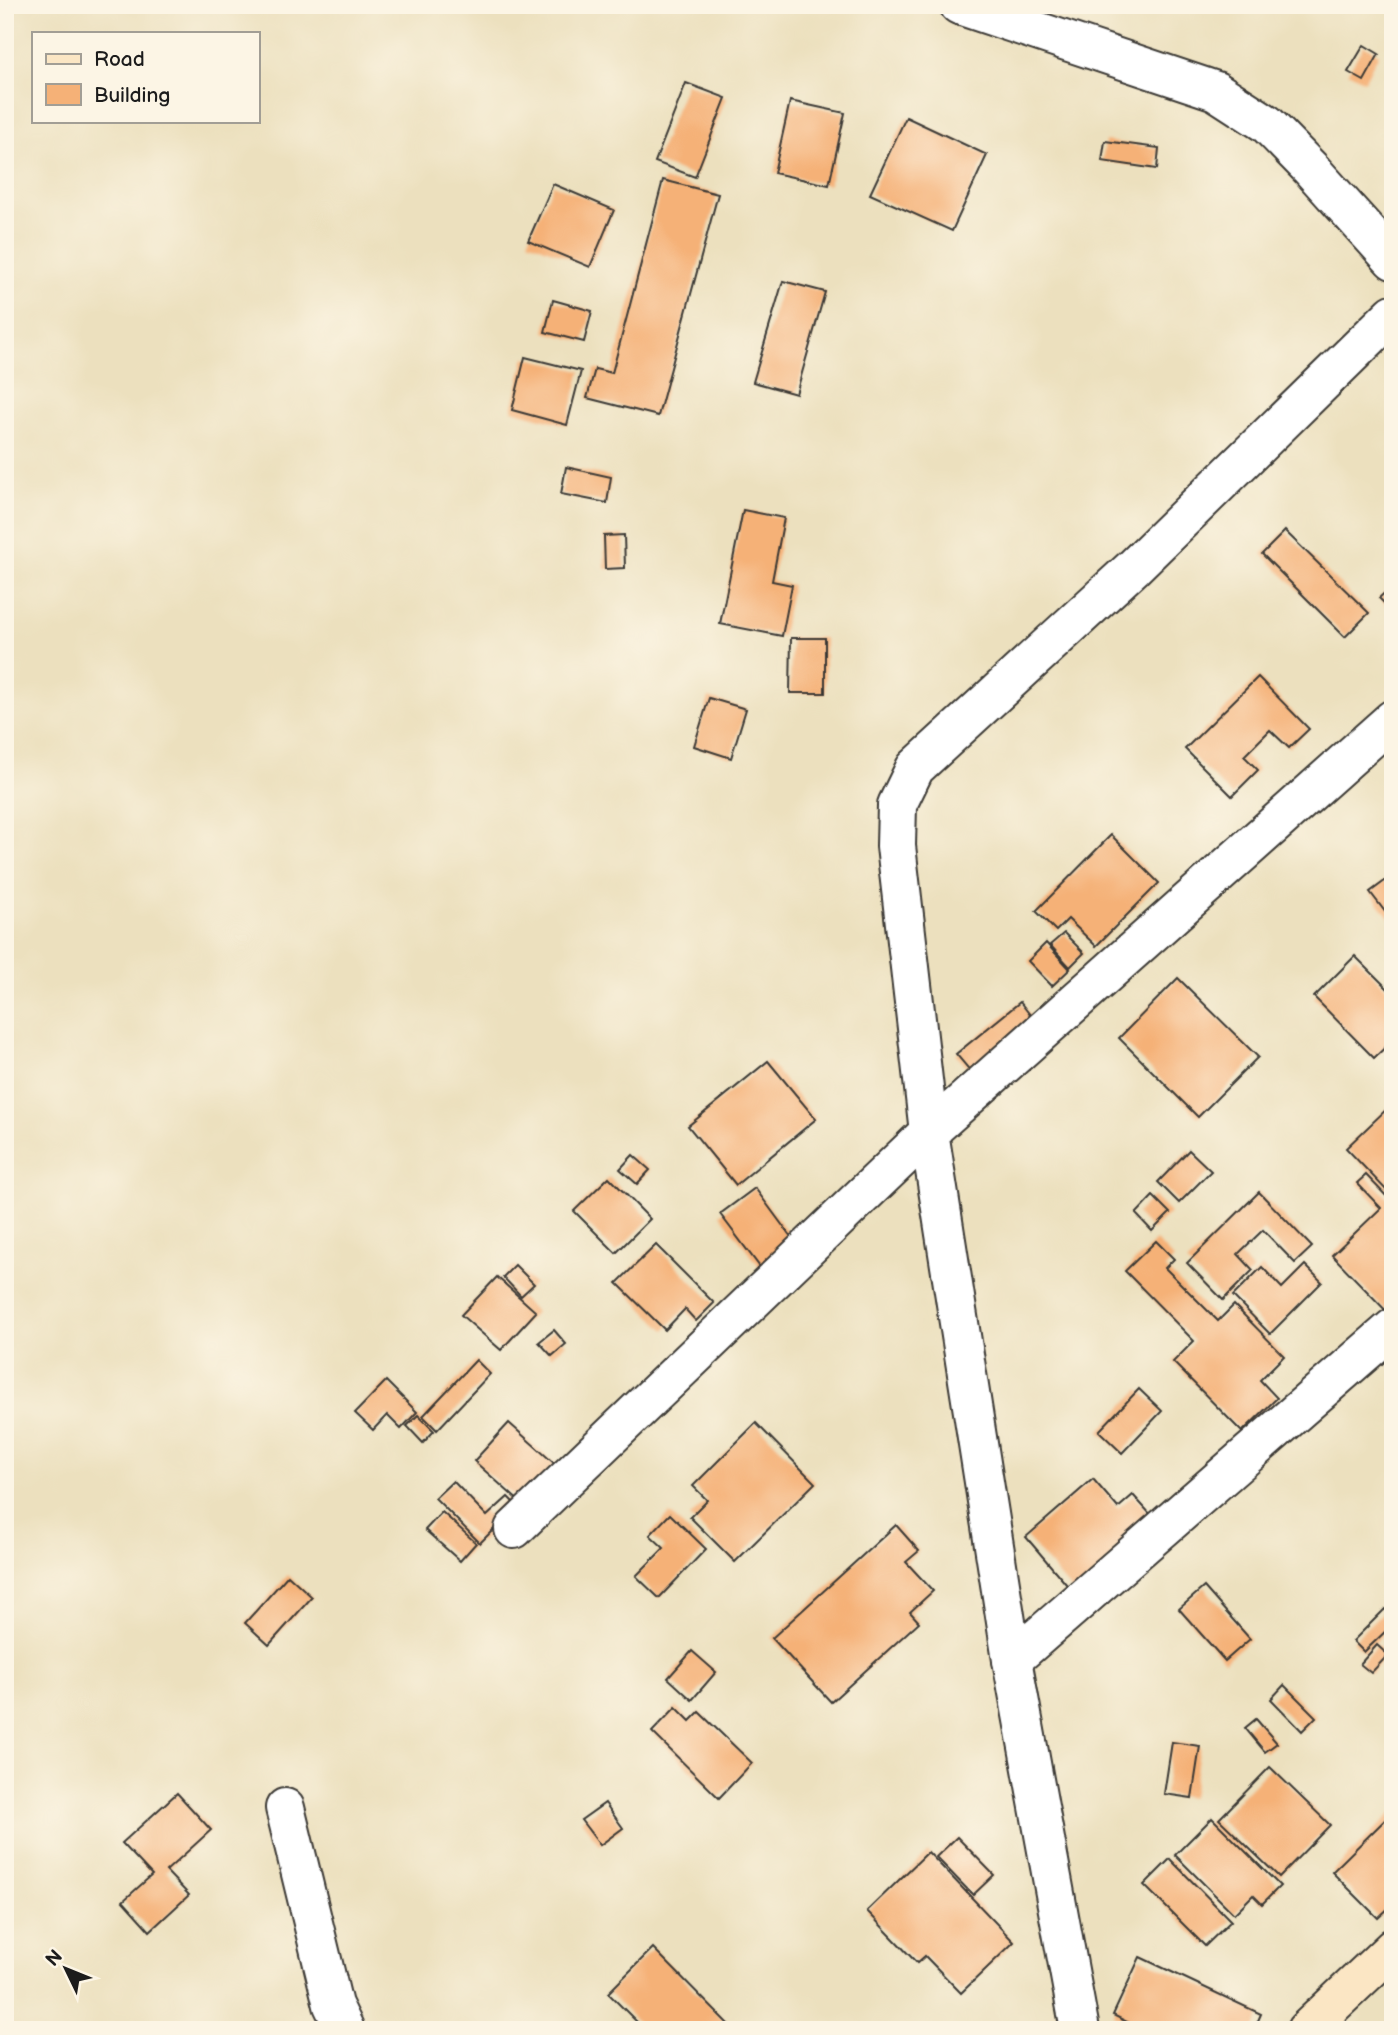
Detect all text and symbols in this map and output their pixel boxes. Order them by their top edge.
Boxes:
legend [32,32,259,122]
text: Road [94,47,145,72]
text: Building [94,83,170,108]
north arrow [32,1934,102,2004]
text: N [41,1945,68,1971]

